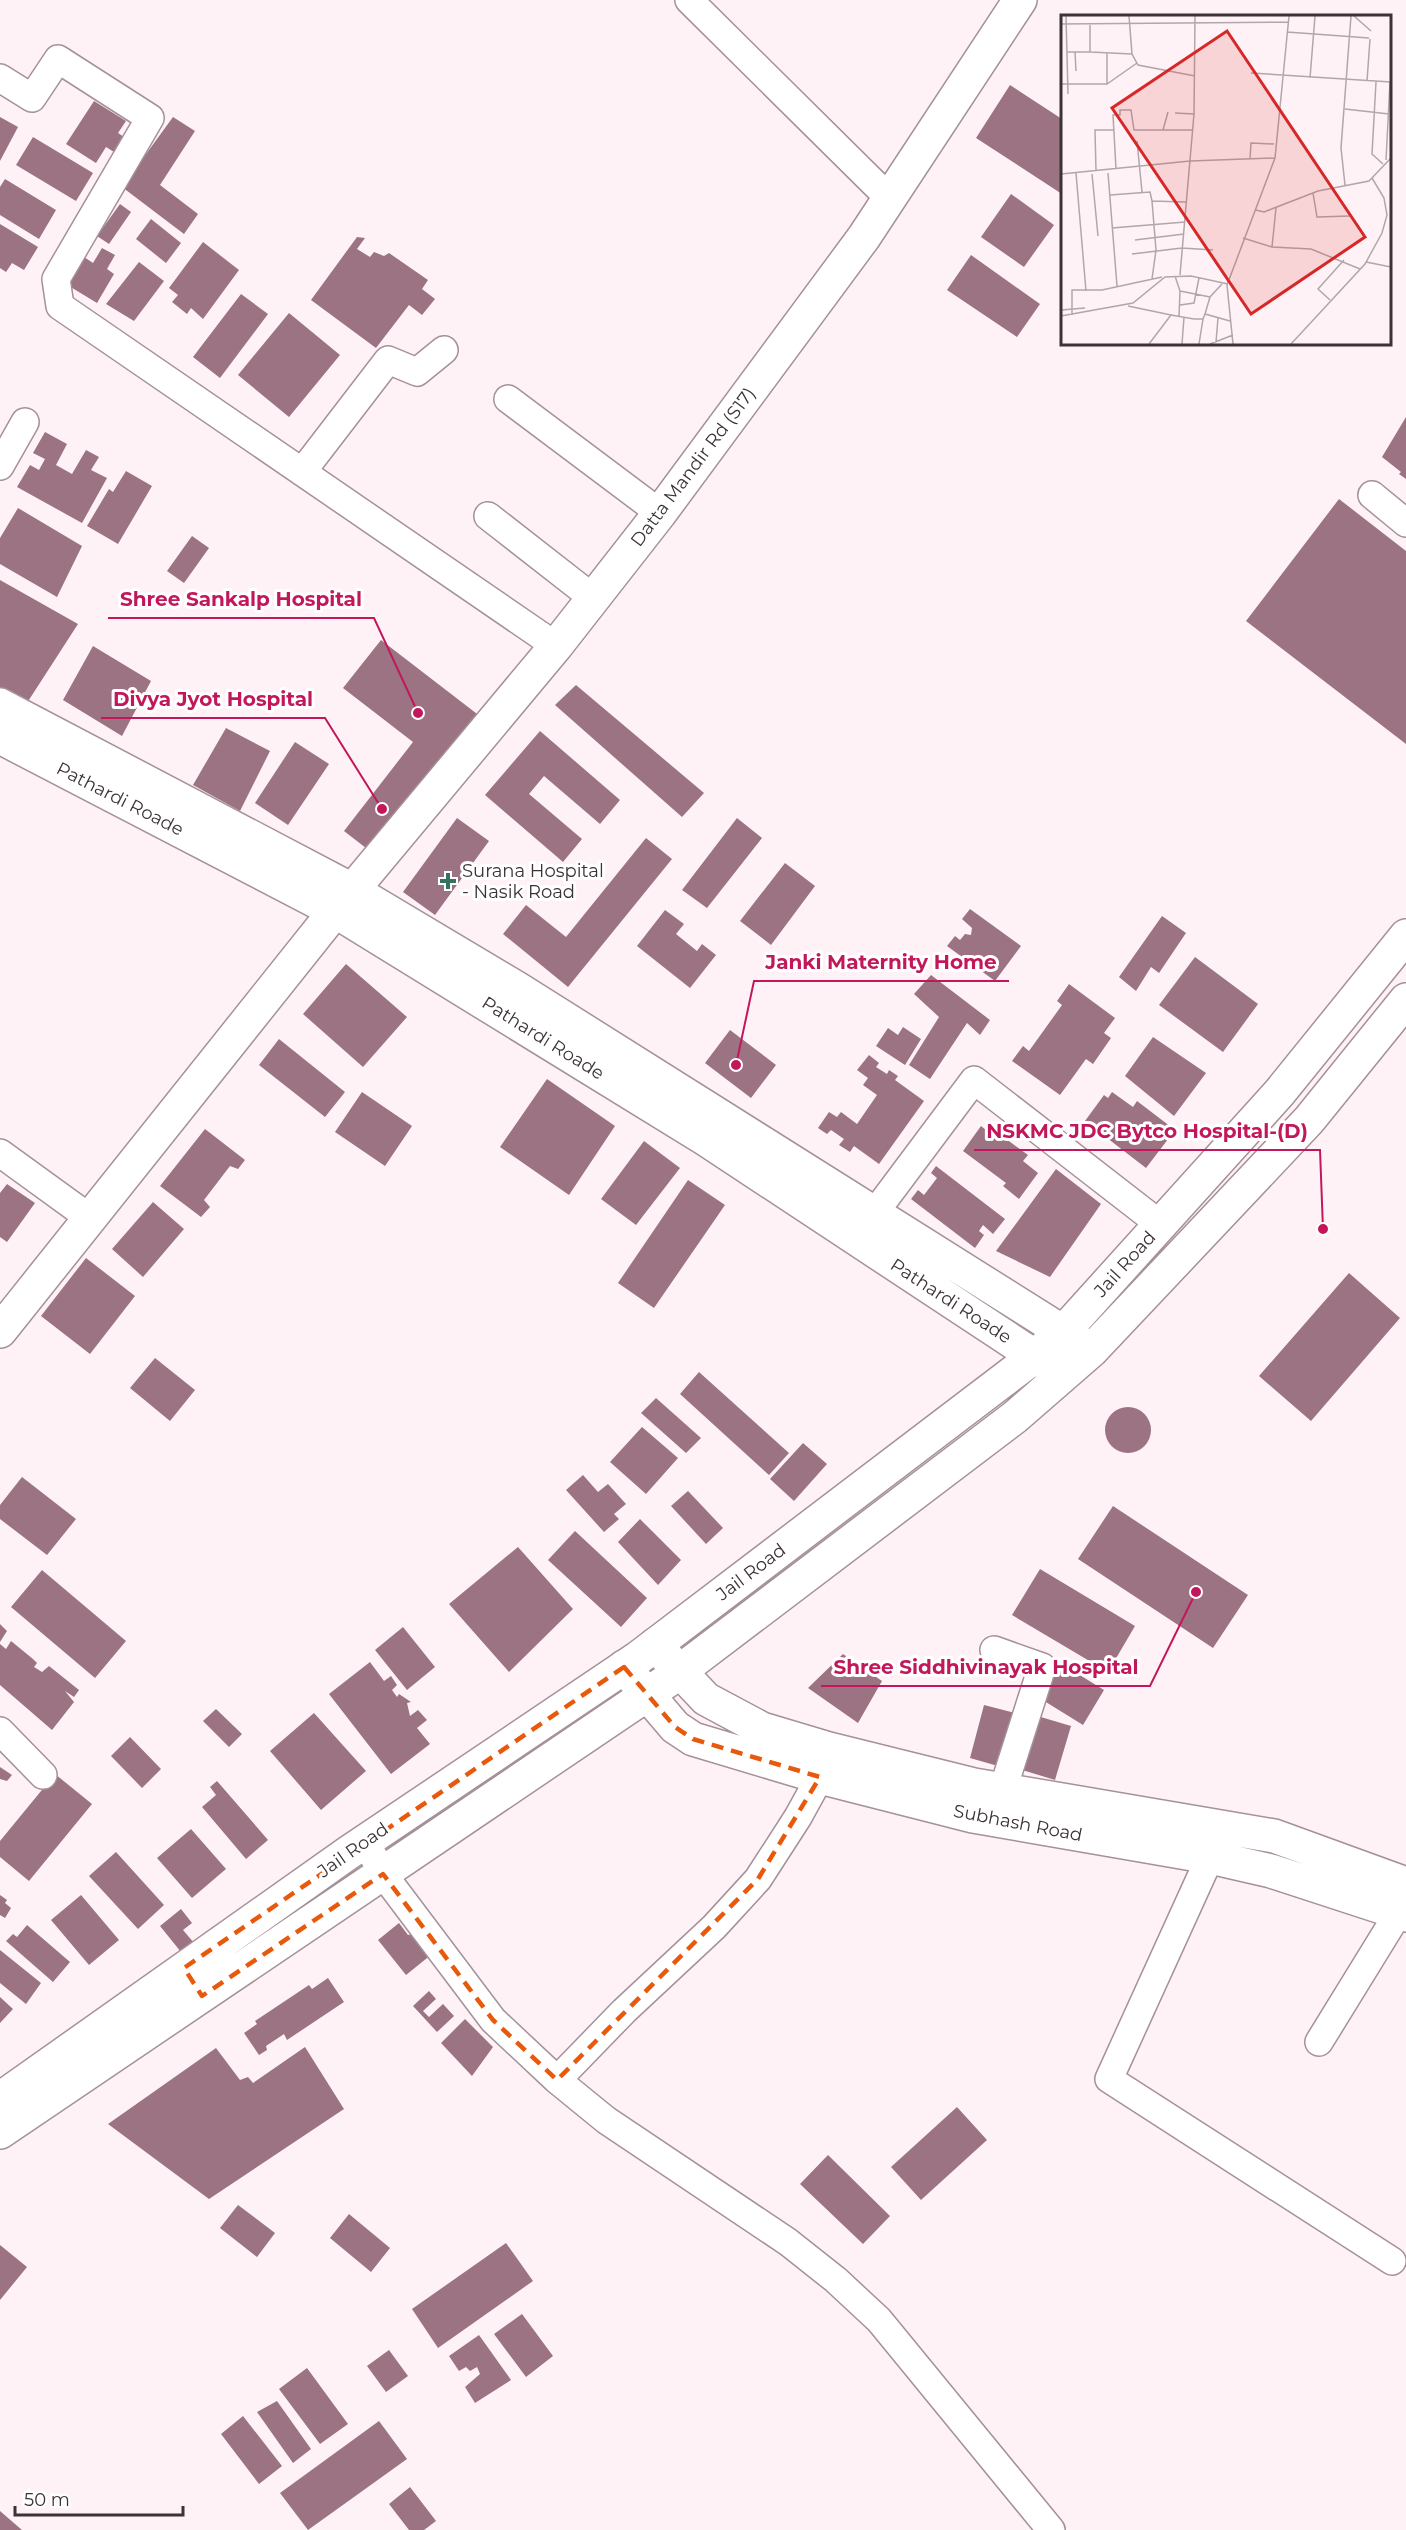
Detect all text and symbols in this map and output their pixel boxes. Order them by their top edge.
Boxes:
inset map [1061,15,1391,345]
street label: Datta Mandir Rd (S17) [626,383,760,551]
callout: Shree Sankalp Hospital [108,580,374,618]
text: Shree Sankalp Hospital [120,587,362,611]
callout: Divya Jyot Hospital [101,680,325,718]
text: Divya Jyot Hospital [113,687,313,711]
street label: Pathardi Roade [53,757,187,841]
place label: Surana Hospital - Nasik Road [462,860,604,903]
marker: Surana Hospital - Nasik Road [439,872,457,890]
callout: Janki Maternity Home [754,943,1009,981]
text: Janki Maternity Home [764,950,997,974]
street label: Pathardi Roade [478,992,608,1085]
callout: NSKMC JDC Bytco Hospital-(D) [974,1112,1320,1150]
text: NSKMC JDC Bytco Hospital-(D) [986,1119,1308,1143]
street label: Jail Road [1089,1227,1160,1302]
street label: Pathardi Roade [886,1254,1016,1348]
street label: Jail Road [711,1539,790,1606]
callout: Shree Siddhivinayak Hospital [821,1648,1150,1686]
text: Shree Siddhivinayak Hospital [833,1655,1139,1679]
street label: Subhash Road [952,1800,1084,1846]
street label: Jail Road [313,1818,393,1883]
scale bar [15,2479,183,2517]
text: 50 m [24,2489,70,2511]

